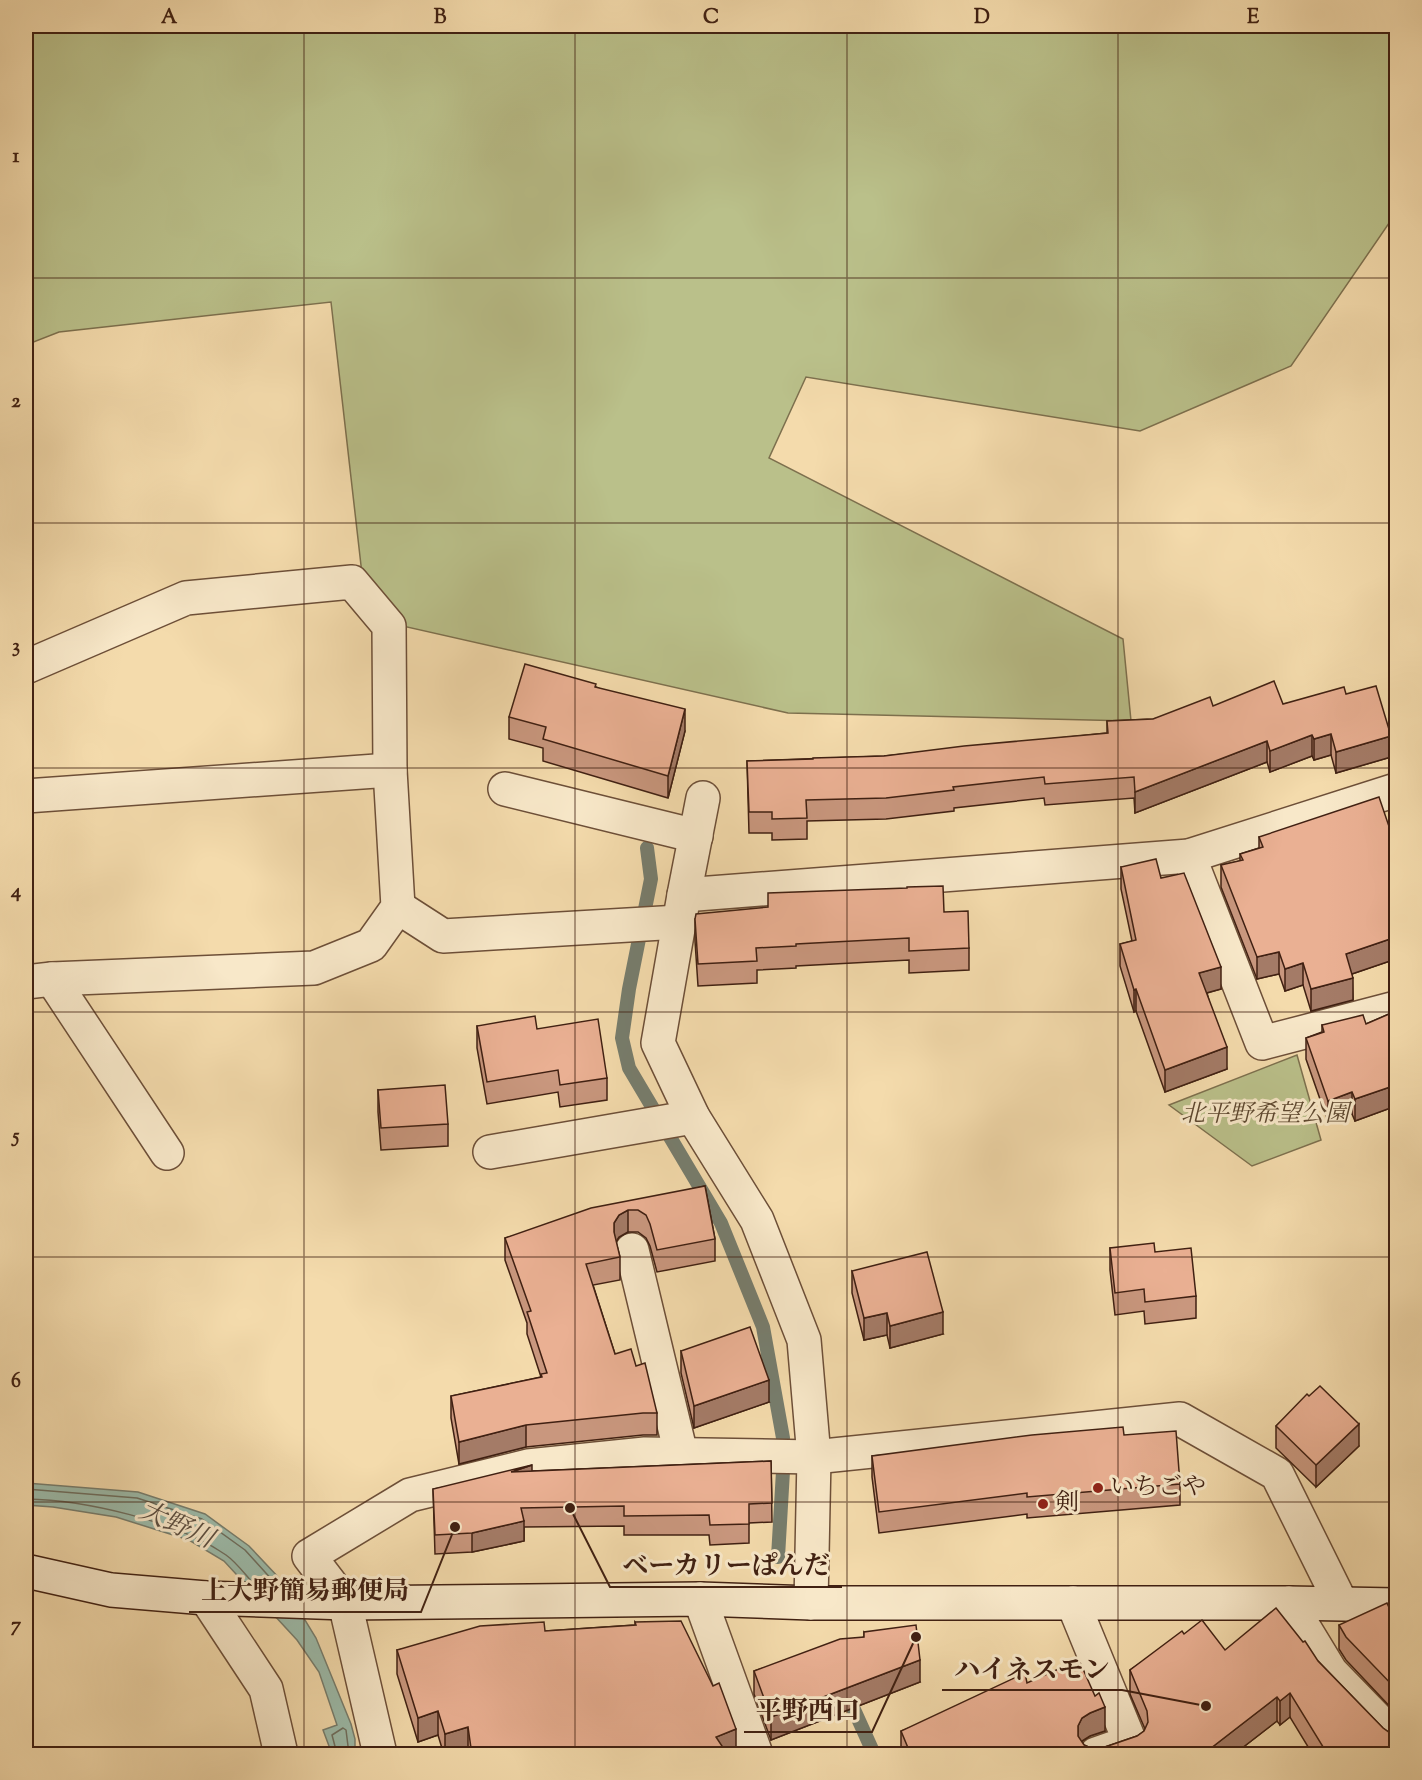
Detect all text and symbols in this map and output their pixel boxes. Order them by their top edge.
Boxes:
text: A [161,4,178,33]
text: B [434,4,447,33]
text: C [703,4,719,33]
text: D [974,4,990,33]
text: E [1247,4,1260,33]
text: 1 [13,143,20,172]
text: 2 [11,388,21,417]
text: 3 [12,633,20,662]
text: 4 [10,878,21,907]
park label: 北平野希望公園 [1181,1098,1353,1132]
text: 5 [11,1123,20,1152]
text: 6 [11,1368,21,1397]
place label: いちごや [1110,1471,1206,1505]
marker: いちごや [1091,1481,1105,1495]
place label: 剣 [1055,1487,1079,1521]
water label: 大野川 [133,1493,222,1560]
marker: 剣 [1036,1497,1050,1511]
callout: ベーカリーぱんだ [610,1543,842,1587]
text: ベーカリーぱんだ [622,1549,830,1586]
callout: 上大野簡易郵便局 [189,1568,421,1612]
text: 上大野簡易郵便局 [201,1574,409,1611]
text: 7 [11,1612,22,1641]
callout: ハイネスモン [942,1646,1122,1690]
text: ハイネスモン [954,1653,1110,1690]
callout: 平野西口 [744,1688,872,1732]
text: 平野西口 [756,1694,860,1731]

